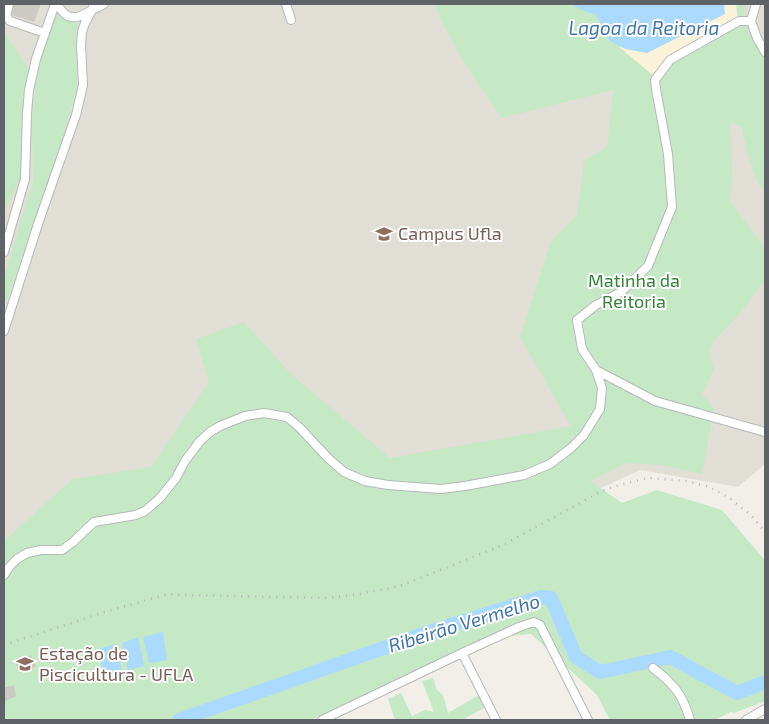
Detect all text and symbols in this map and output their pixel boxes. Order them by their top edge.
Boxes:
water label: Lagoa da Reitoria [569,16,719,39]
place label: Campus Ufla [398,222,502,244]
school or university icon: Campus Ufla [374,224,394,244]
park label: Matinha da Reitoria [588,269,680,312]
water label: Ribeirão Vermelho [385,588,543,657]
place label: Estação de Piscicultura - UFLA [39,642,194,685]
school or university icon: Estação de Piscicultura - UFLA [15,654,35,674]

